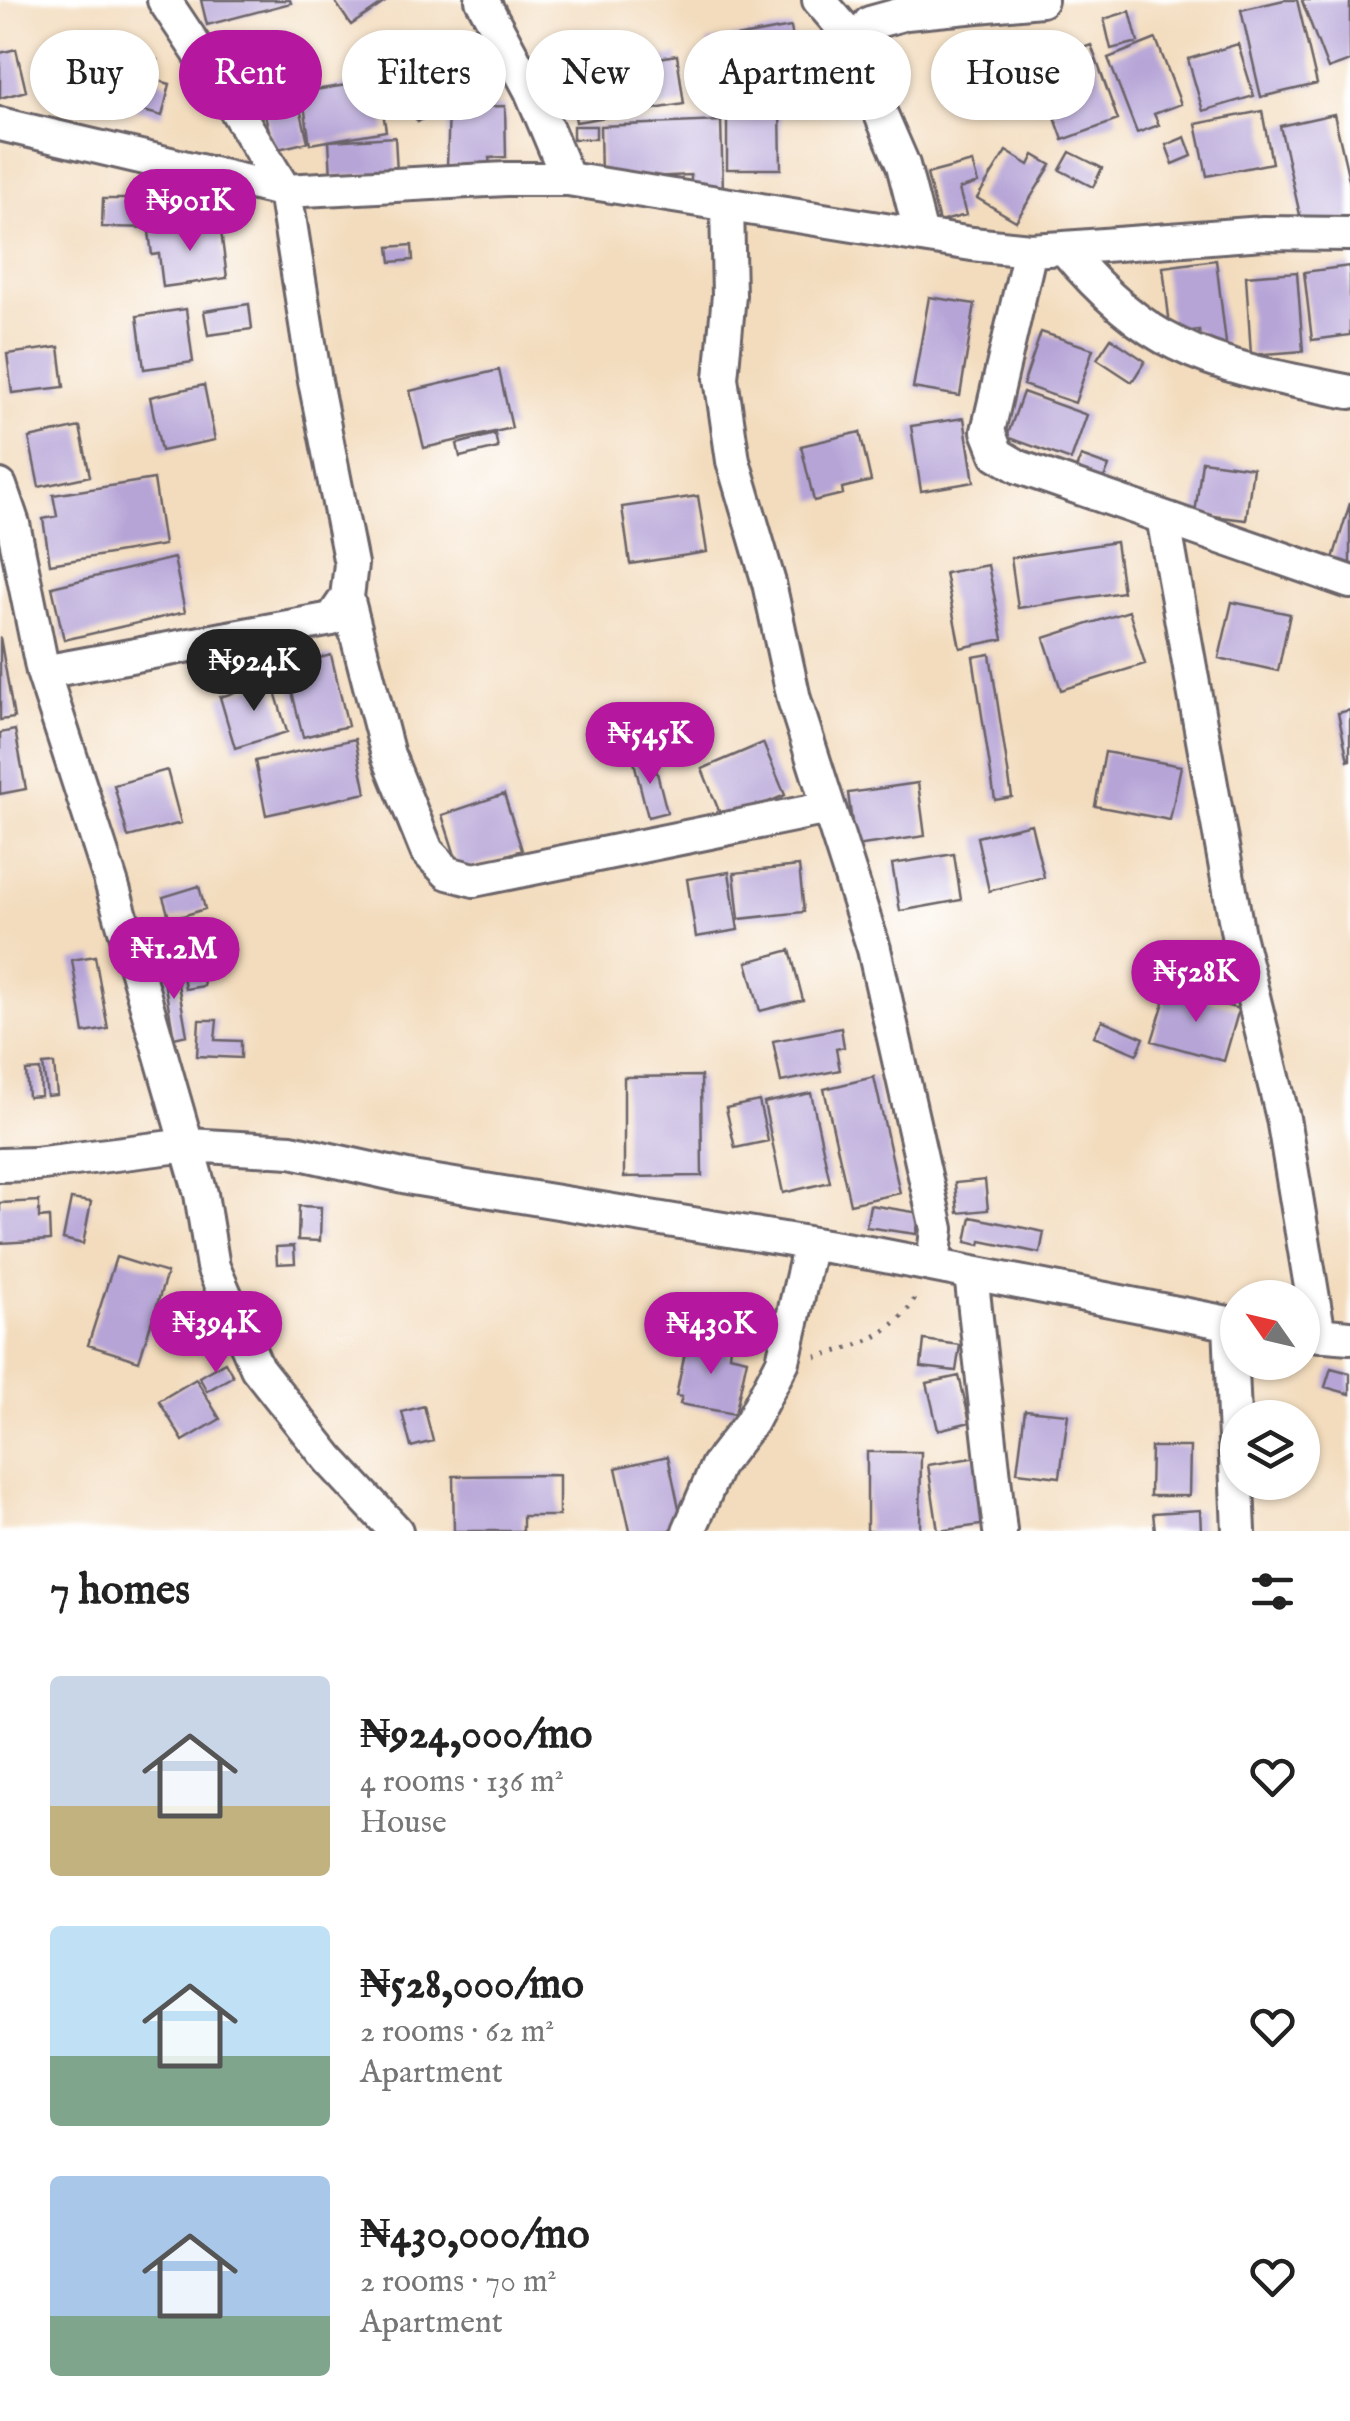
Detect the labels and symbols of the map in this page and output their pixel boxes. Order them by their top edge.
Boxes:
pin: ₦901K [120,169,260,254]
pin: ₦924K [184,629,324,714]
pin: ₦545K [580,702,720,787]
pin: ₦1.2M [104,917,244,1002]
pin: ₦528K [1126,940,1266,1025]
north arrow [1220,1280,1320,1380]
pin: ₦394K [146,1291,286,1376]
pin: ₦430K [641,1292,781,1377]

